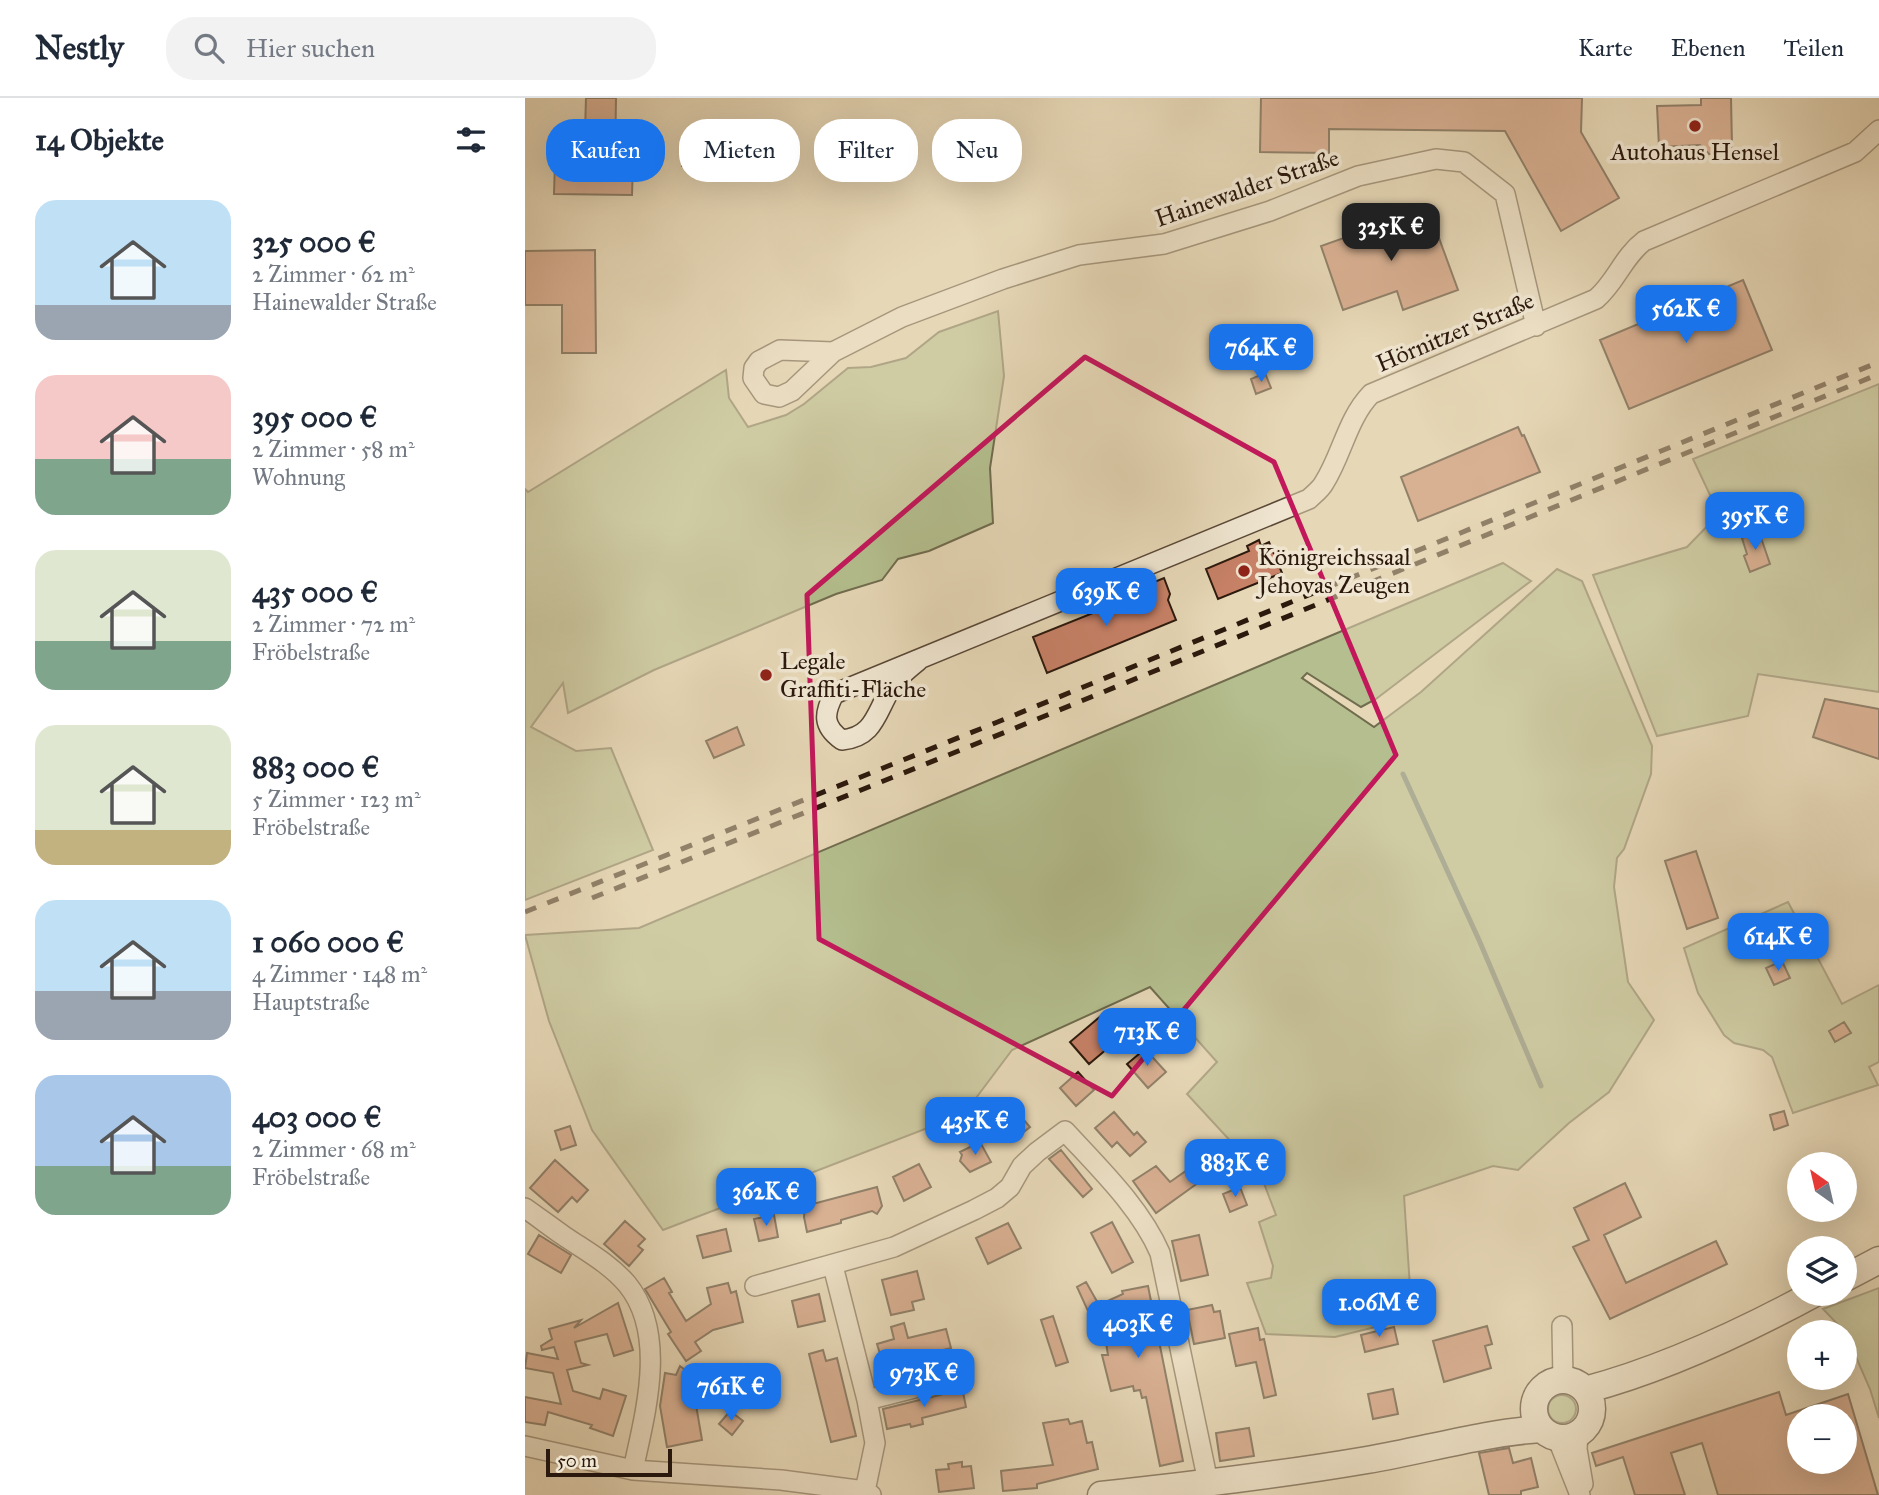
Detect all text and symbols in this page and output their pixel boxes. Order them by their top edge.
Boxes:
search box [166,17,656,80]
text: Nestly [35,28,124,68]
icon: search [190,29,228,67]
text: Hier suchen [246,32,375,64]
text: Karte [1578,33,1633,63]
text: Ebenen [1671,33,1746,63]
text: Teilen [1784,33,1844,63]
marker: Autohaus Hensel [1687,118,1703,134]
chip: Kaufen [546,119,665,182]
chip: Mieten [679,119,800,182]
chip: Filter [814,119,918,182]
chip: Neu [932,119,1022,182]
icon: filters [452,121,490,159]
text: 14 Objekte [35,122,164,158]
place label: Autohaus Hensel [1610,137,1780,167]
street label: Hainewalder Straße [1151,142,1343,234]
pin: 325K € [1334,204,1448,263]
text: 325K € [1358,212,1424,240]
text: 325 000 € [252,224,376,260]
icon: home [91,228,175,312]
text: 2 Zimmer · 62 m² [252,260,415,288]
street label: Hörnitzer Straße [1371,285,1539,379]
pin: 562K € [1629,286,1743,345]
text: Hainewalder Straße [252,288,437,316]
text: 562K € [1651,294,1721,322]
pin: 764K € [1204,324,1318,384]
text: 764K € [1225,333,1297,361]
text: 395 000 € [252,399,378,435]
icon: home [91,403,175,487]
text: 2 Zimmer · 58 m² [252,435,415,463]
text: Wohnung [252,463,345,491]
pin: 395K € [1698,492,1812,552]
text: 395K € [1721,501,1789,529]
place label: Königreichssaal Jehovas Zeugen [1255,542,1411,600]
marker: Königreichssaal Jehovas Zeugen [1236,563,1252,579]
pin: 639K € [1049,568,1163,628]
text: 435 000 € [252,574,378,610]
text: 639K € [1072,577,1140,605]
icon: home [91,578,175,662]
text: 2 Zimmer · 72 m² [252,610,415,638]
text: Fröbelstraße [252,638,370,666]
place label: Legale Graffiti-Fläche [780,646,926,704]
marker: Legale Graffiti-Fläche [758,667,774,683]
text: 883 000 € [252,749,379,785]
icon: home [91,753,175,837]
text: 5 Zimmer · 123 m² [252,785,421,813]
text: Fröbelstraße [252,813,370,841]
pin: 614K € [1721,914,1835,973]
text: 614K € [1744,922,1812,950]
text: 1 060 000 € [252,924,404,960]
icon: home [91,928,175,1012]
text: 4 Zimmer · 148 m² [252,960,427,988]
text: Hauptstraße [252,988,370,1016]
pin: 713K € [1090,1009,1204,1068]
text: 713K € [1114,1017,1180,1045]
pin: 435K € [918,1098,1032,1157]
text: 403 000 € [252,1099,382,1135]
icon: home [91,1103,175,1187]
text: 435K € [941,1106,1009,1134]
text: 2 Zimmer · 68 m² [252,1135,416,1163]
pin: 883K € [1178,1140,1292,1199]
text: 883K € [1201,1148,1269,1176]
north arrow [1787,1152,1857,1222]
map controls [1787,1152,1857,1474]
text: Fröbelstraße [252,1163,370,1191]
pin: 362K € [709,1168,823,1228]
text: 362K € [732,1177,800,1205]
button: layers [1787,1236,1857,1306]
pin: 1.06M € [1314,1280,1444,1339]
text: 1.06M € [1338,1288,1420,1316]
pin: 403K € [1081,1300,1195,1360]
text: 403K € [1103,1309,1173,1337]
button: + [1787,1320,1857,1390]
pin: 973K € [867,1350,981,1409]
text: 973K € [889,1358,959,1386]
pin: 761K € [674,1364,788,1423]
text: 761K € [697,1372,765,1400]
button: − [1787,1404,1857,1474]
scale bar [546,1446,672,1478]
text: 50 m [557,1449,597,1472]

